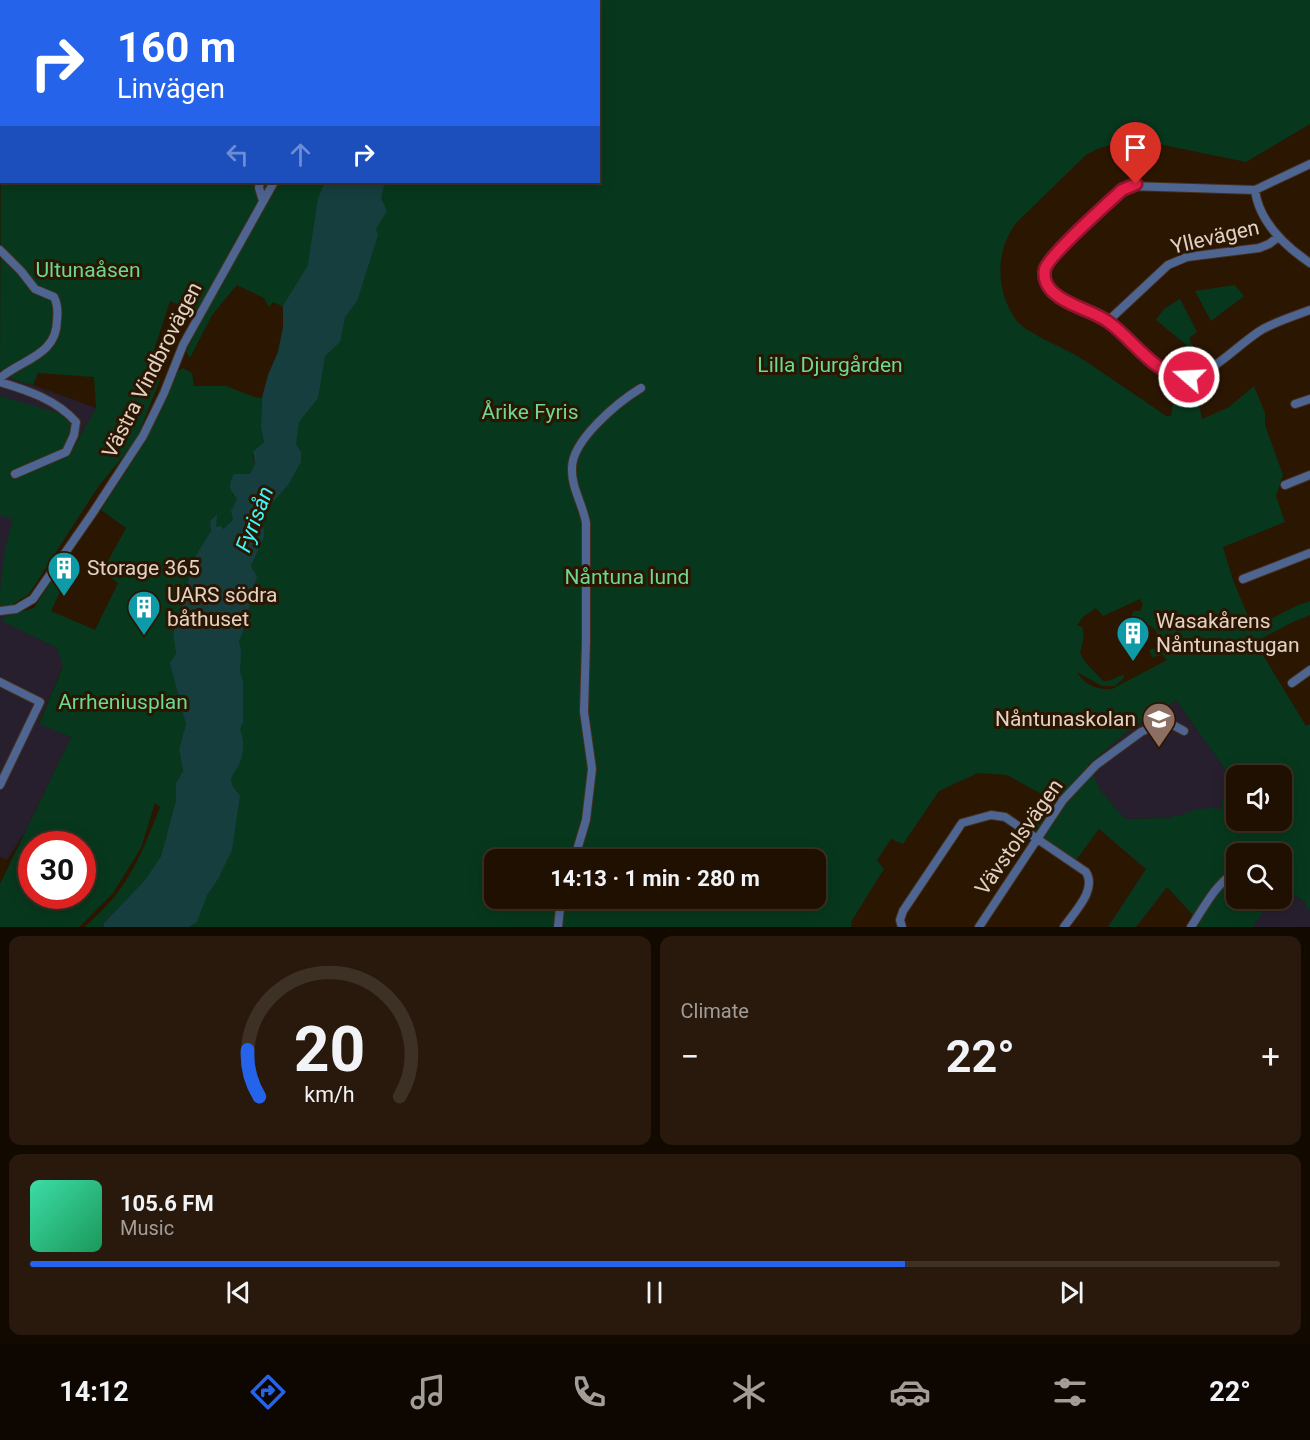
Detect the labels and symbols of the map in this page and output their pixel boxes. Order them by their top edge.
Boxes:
pin [1110,122,1161,184]
street label: Yllevägen [1169,215,1261,259]
park label: Ultunaåsen [35,258,141,282]
street label: Västra Vindbrovägen [97,278,207,462]
position arrow [1157,345,1221,409]
park label: Lilla Djurgården [757,353,903,377]
park label: Årike Fyris [481,400,579,424]
water label: Fyrisån [231,483,278,556]
building icon: Storage 365 [46,550,82,597]
place label: Storage 365 [87,556,200,580]
park label: Nåntuna lund [565,565,689,589]
place label: UARS södra båthuset [167,583,278,631]
building icon: UARS södra båthuset [126,589,162,636]
place label: Wasakårens Nåntunastugan [1156,609,1300,657]
building icon: Wasakårens Nåntunastugan [1115,615,1151,662]
park label: Arrheniusplan [58,690,188,714]
school or university icon: Nåntunaskolan [1141,701,1177,748]
place label: Nåntunaskolan [995,707,1136,731]
street label: Vävstolsvägen [970,775,1068,899]
speed limit sign: 30 [18,831,96,909]

